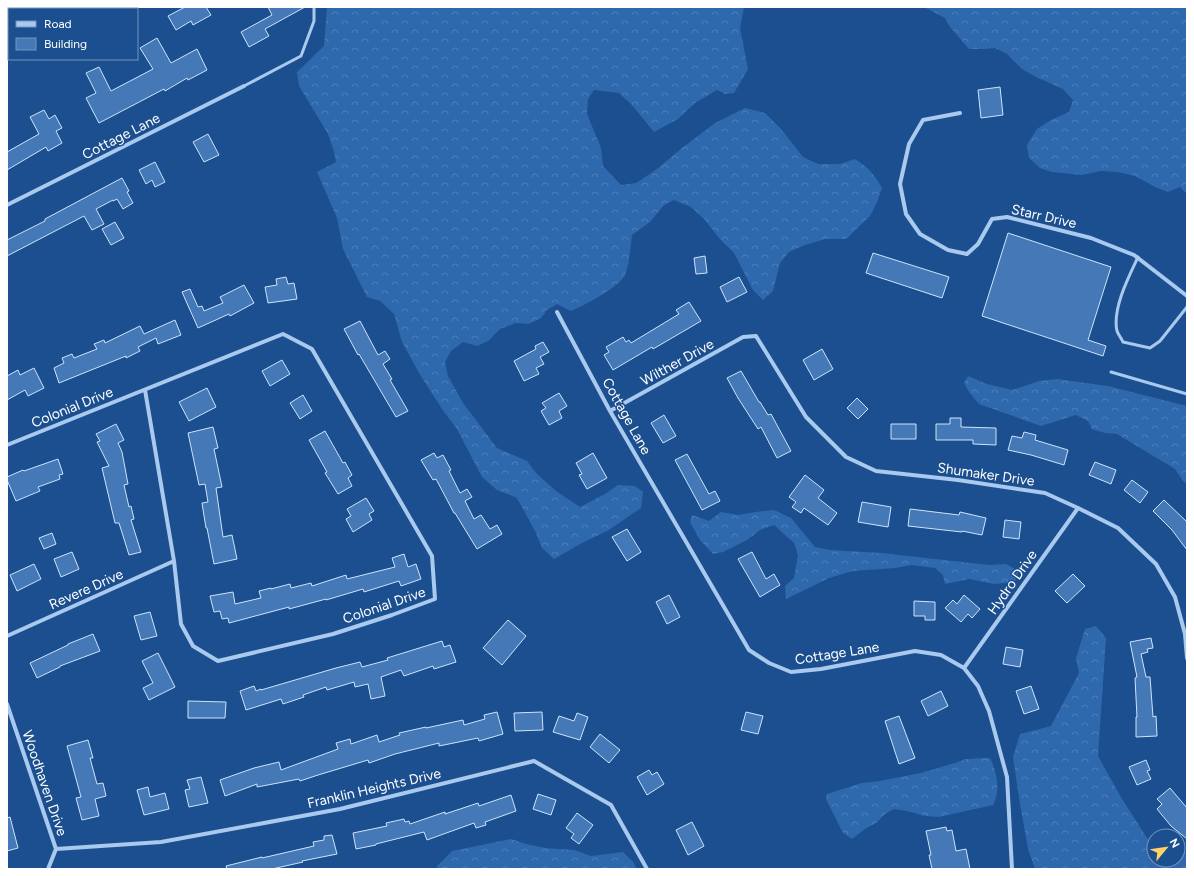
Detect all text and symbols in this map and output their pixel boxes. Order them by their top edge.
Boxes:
legend [8,8,138,60]
text: Road [44,17,72,31]
text: Building [44,37,87,51]
street label: Cottage Lane [79,109,163,163]
street label: Starr Drive [1010,201,1078,232]
street label: Wilther Drive [638,335,717,390]
street label: Cottage Lane [598,375,655,458]
street label: Colonial Drive [29,383,116,432]
street label: Shumaker Drive [936,459,1036,490]
street label: Hydro Drive [984,547,1041,618]
street label: Revere Drive [47,565,126,613]
street label: Colonial Drive [340,583,428,628]
street label: Cottage Lane [794,638,881,669]
street label: Woodhaven Drive [18,728,71,839]
street label: Franklin Heights Drive [306,765,443,812]
north arrow [1146,828,1186,868]
text: N [1167,837,1182,850]

